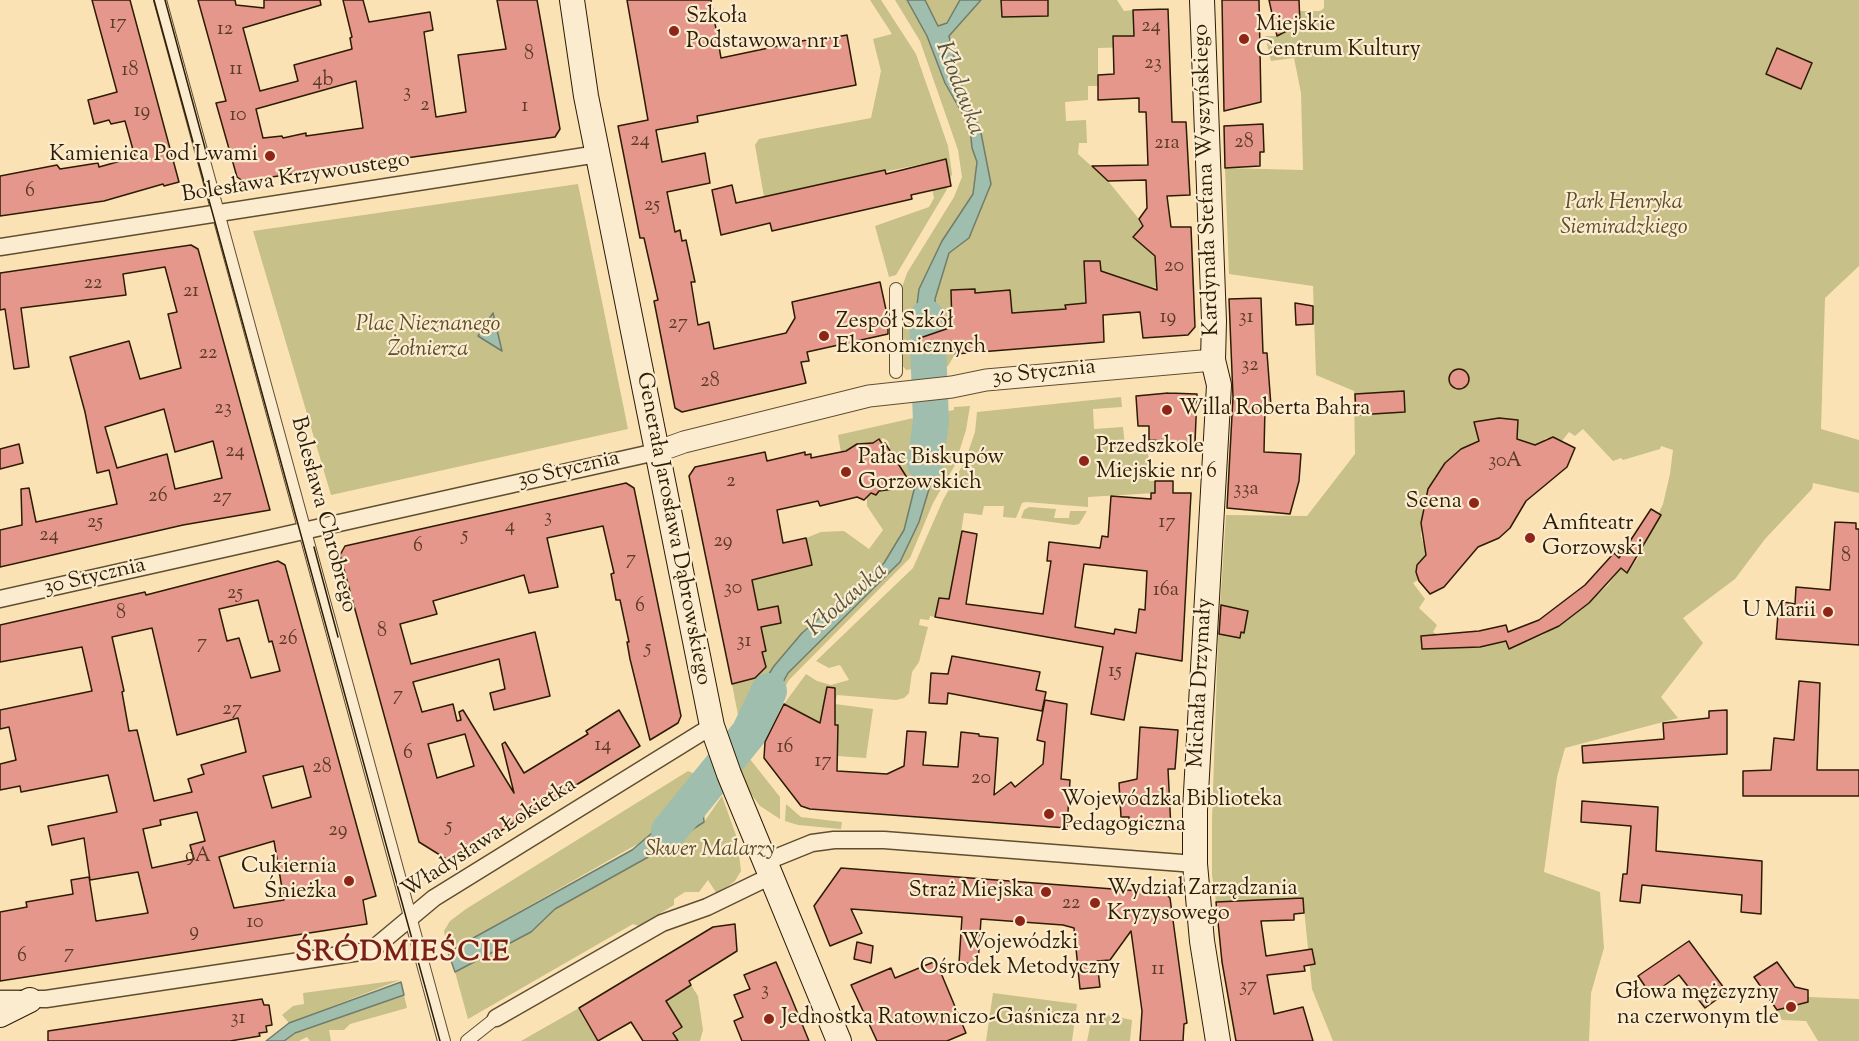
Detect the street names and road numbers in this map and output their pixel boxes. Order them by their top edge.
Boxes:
street label: Kardynała Stefana Wyszyńskiego [1189,23,1227,337]
street label: Bolesława Krzywoustego [180,148,412,210]
street label: 30 Stycznia [991,355,1097,393]
street label: Generała Jarosława Dąbrowskiego [629,370,715,688]
street label: Bolesława Chrobrego [283,414,361,616]
street label: 30 Stycznia [515,446,623,496]
street label: 30 Stycznia [41,553,149,603]
street label: Michała Drzymały [1184,597,1220,769]
street label: Władysława Łokietka [398,773,582,905]

